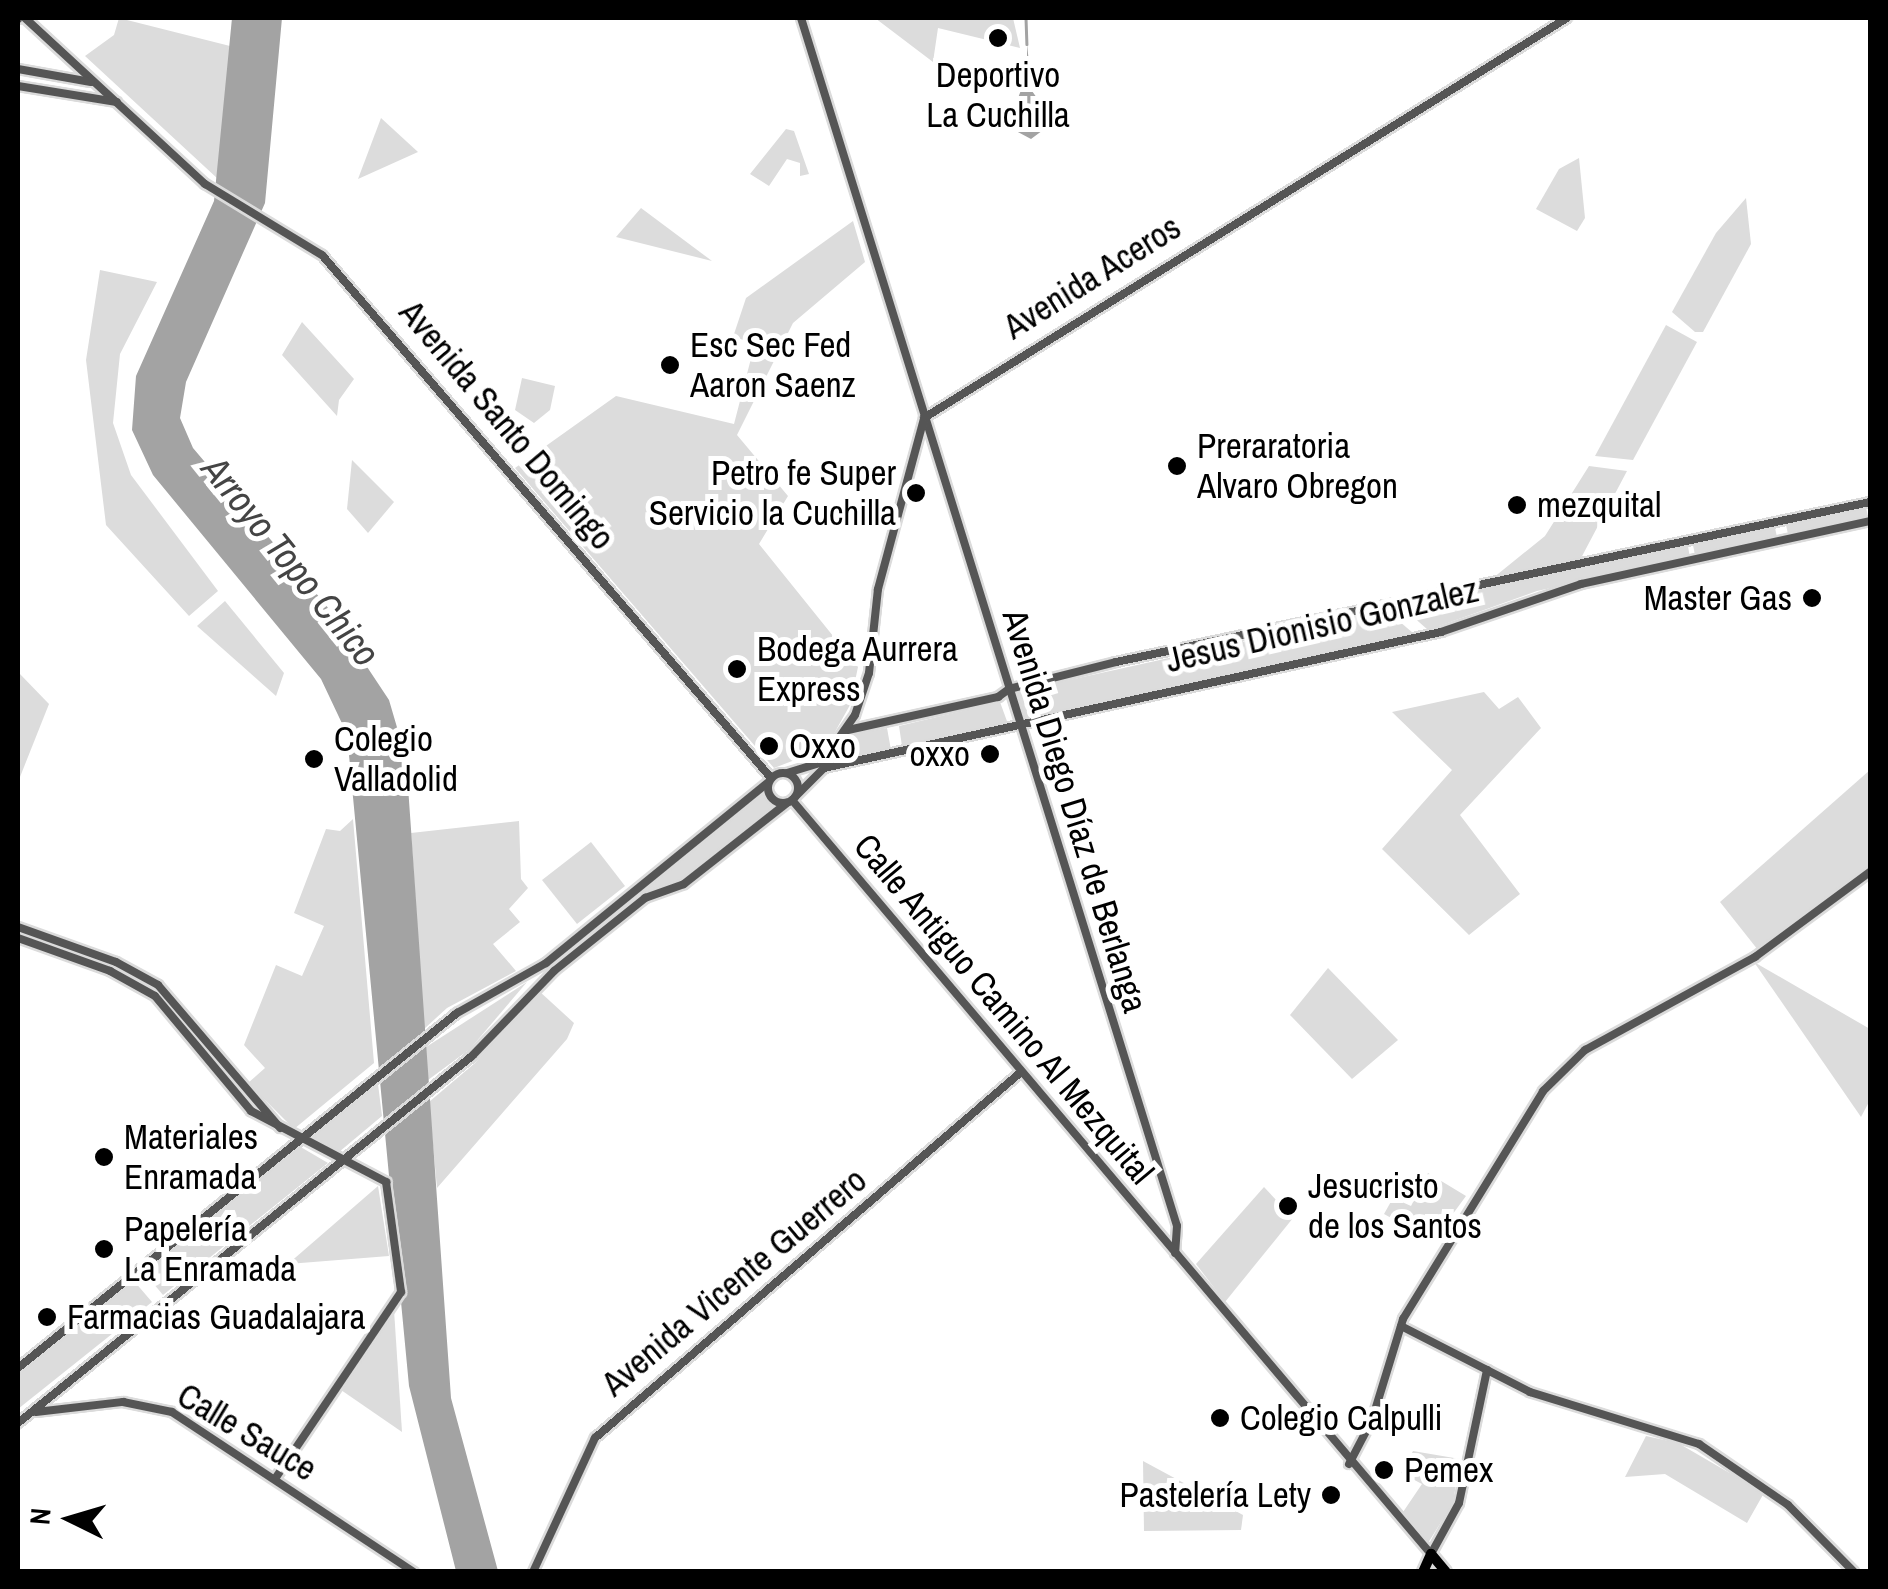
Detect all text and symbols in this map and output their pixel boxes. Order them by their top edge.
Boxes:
marker: Deportivo La Cuchilla [987,27,1009,49]
place label: Deportivo La Cuchilla [926,54,1070,136]
street label: Avenida Aceros [995,206,1189,348]
street label: Avenida Santo Domingo [391,292,623,558]
place label: Esc Sec Fed Aaron Saenz [690,324,856,406]
marker: Esc Sec Fed Aaron Saenz [659,354,681,376]
place label: Preraratoria Alvaro Obregon [1197,425,1398,507]
water label: Arroyo Topo Chico [192,447,390,675]
place label: Petro fe Super Servicio la Cuchilla [649,452,896,534]
marker: Preraratoria Alvaro Obregon [1166,455,1188,477]
marker: Petro fe Super Servicio la Cuchilla [905,482,927,504]
place label: mezquital [1537,484,1661,526]
marker: mezquital [1506,494,1528,516]
street label: Jesus Dionisio Gonzalez [1162,569,1482,681]
place label: Master Gas [1644,577,1792,619]
marker: Master Gas [1801,587,1823,609]
street label: Avenida Diego Díaz de Berlanga [994,604,1156,1018]
place label: Bodega Aurrera Express [757,628,960,710]
marker: Bodega Aurrera Express [726,658,748,680]
place label: Colegio Valladolid [334,718,458,800]
place label: Oxxo [789,725,856,767]
place label: oxxo [909,733,970,775]
marker: Oxxo [758,735,780,757]
marker: oxxo [979,743,1001,765]
marker: Colegio Valladolid [303,748,325,770]
street label: Calle Antiguo Camino Al Mezquital [844,824,1164,1194]
place label: Materiales Enramada [124,1116,258,1198]
marker: Materiales Enramada [93,1146,115,1168]
street label: Avenida Vicente Guerrero [593,1159,875,1405]
place label: Jesucristo de los Santos [1308,1165,1482,1247]
marker: Jesucristo de los Santos [1277,1195,1299,1217]
place label: Papelería La Enramada [124,1208,296,1290]
marker: Papelería La Enramada [93,1238,115,1260]
place label: Farmacias Guadalajara [67,1296,365,1338]
marker: Farmacias Guadalajara [36,1306,58,1328]
street label: Calle Sauce [170,1374,324,1490]
place label: Colegio Calpulli [1240,1397,1443,1439]
marker: Colegio Calpulli [1209,1407,1231,1429]
place label: Pemex [1404,1449,1493,1491]
marker: Pemex [1373,1459,1395,1481]
north arrow [20,1469,120,1569]
place label: Pastelería Lety [1120,1474,1311,1516]
marker: Pastelería Lety [1320,1484,1342,1506]
text: N [20,1506,60,1526]

